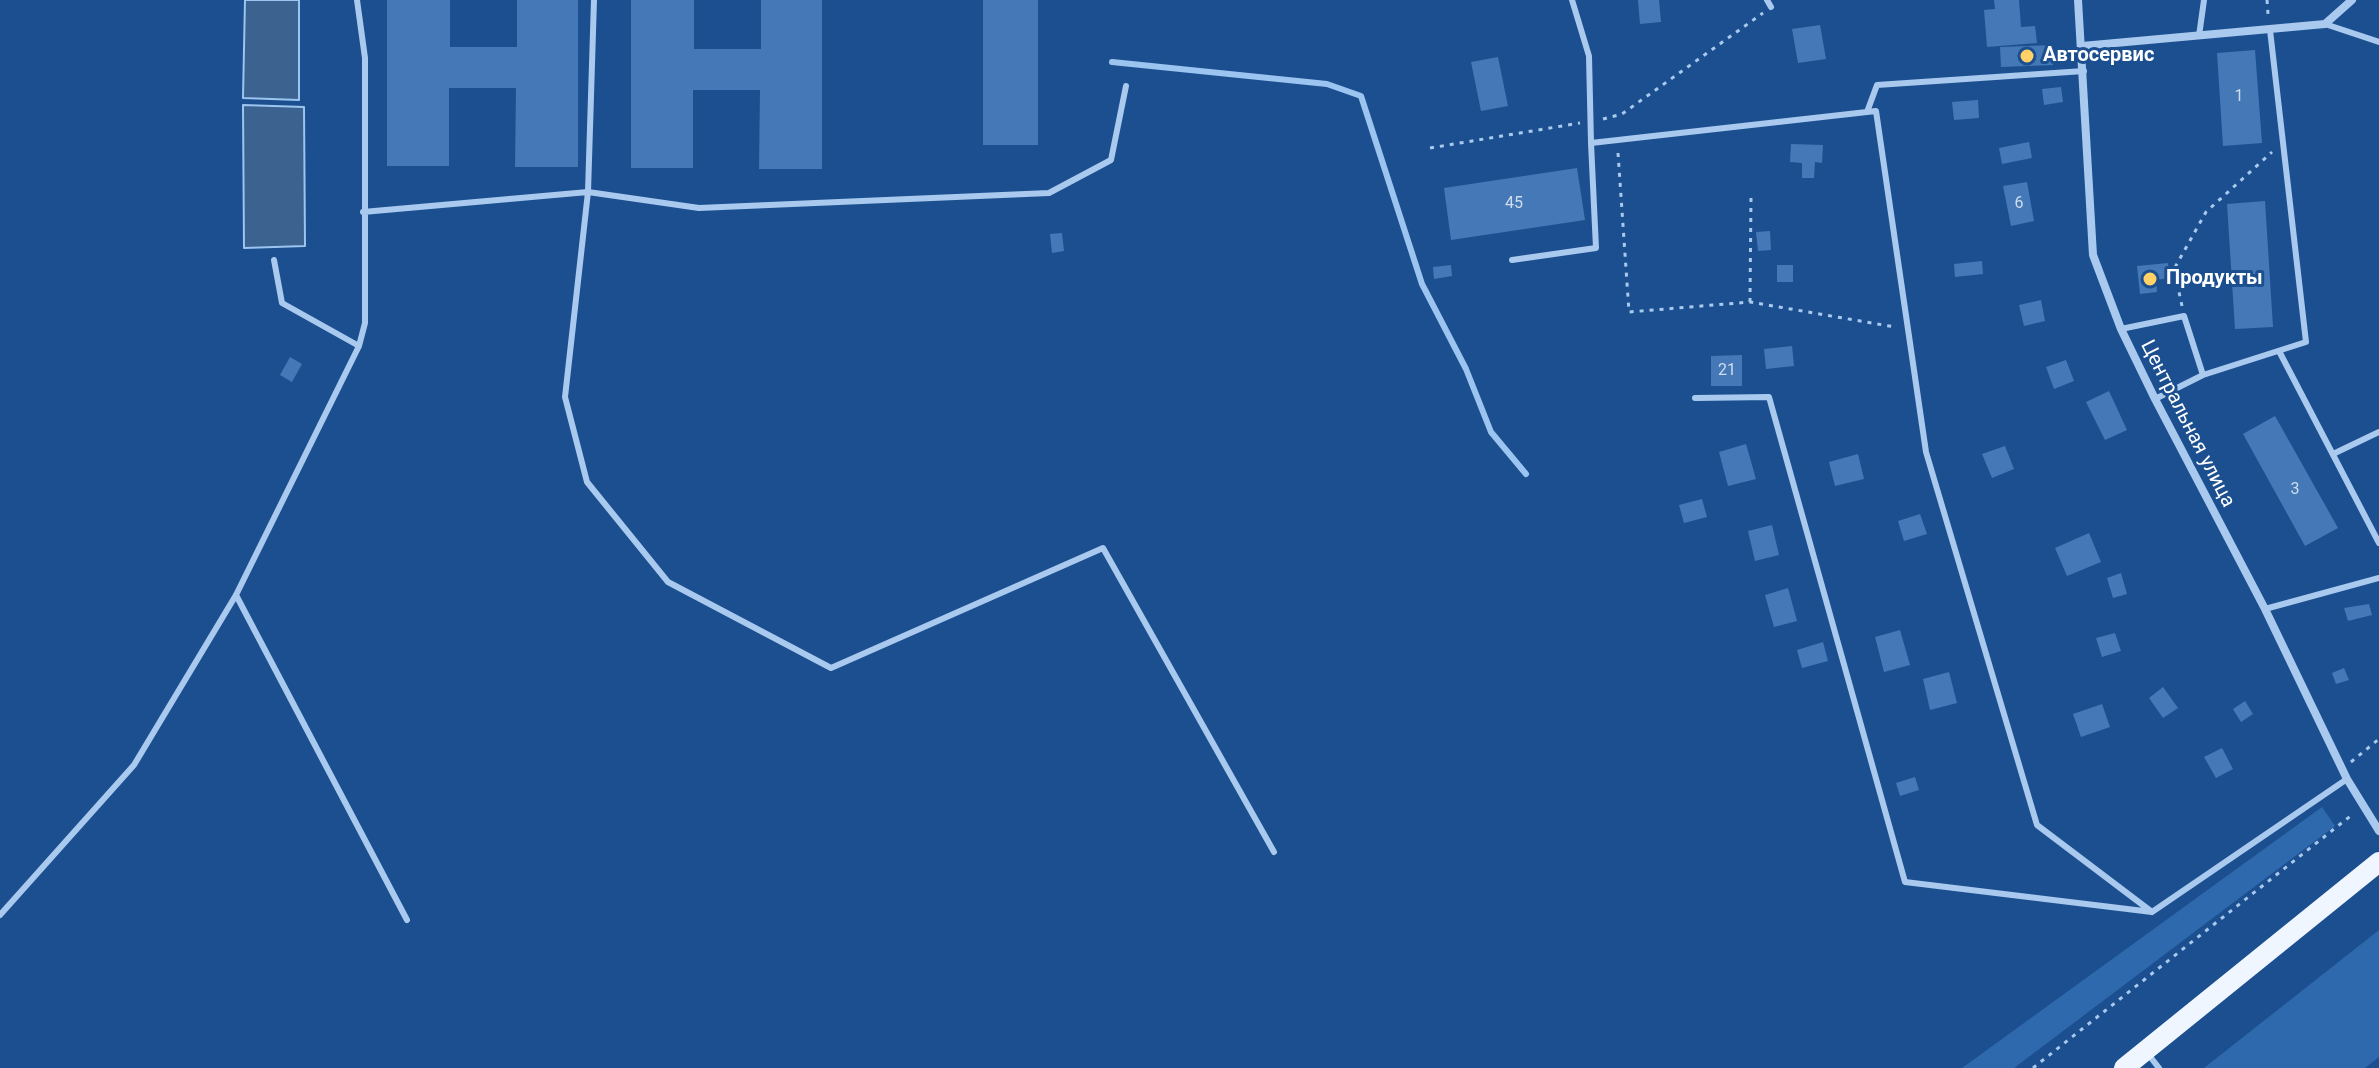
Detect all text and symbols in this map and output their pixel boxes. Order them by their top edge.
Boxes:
place label: Автосервис [2043,44,2154,68]
marker: Автосервис [2018,47,2036,65]
house number: 1 [2235,87,2243,107]
house number: 45 [1505,194,1523,214]
house number: 6 [2015,194,2023,214]
place label: Продукты [2166,267,2263,291]
marker: Продукты [2141,270,2159,288]
street label: Центральная улица [2135,337,2239,511]
house number: 21 [1718,361,1736,381]
house number: 3 [2291,480,2299,500]

